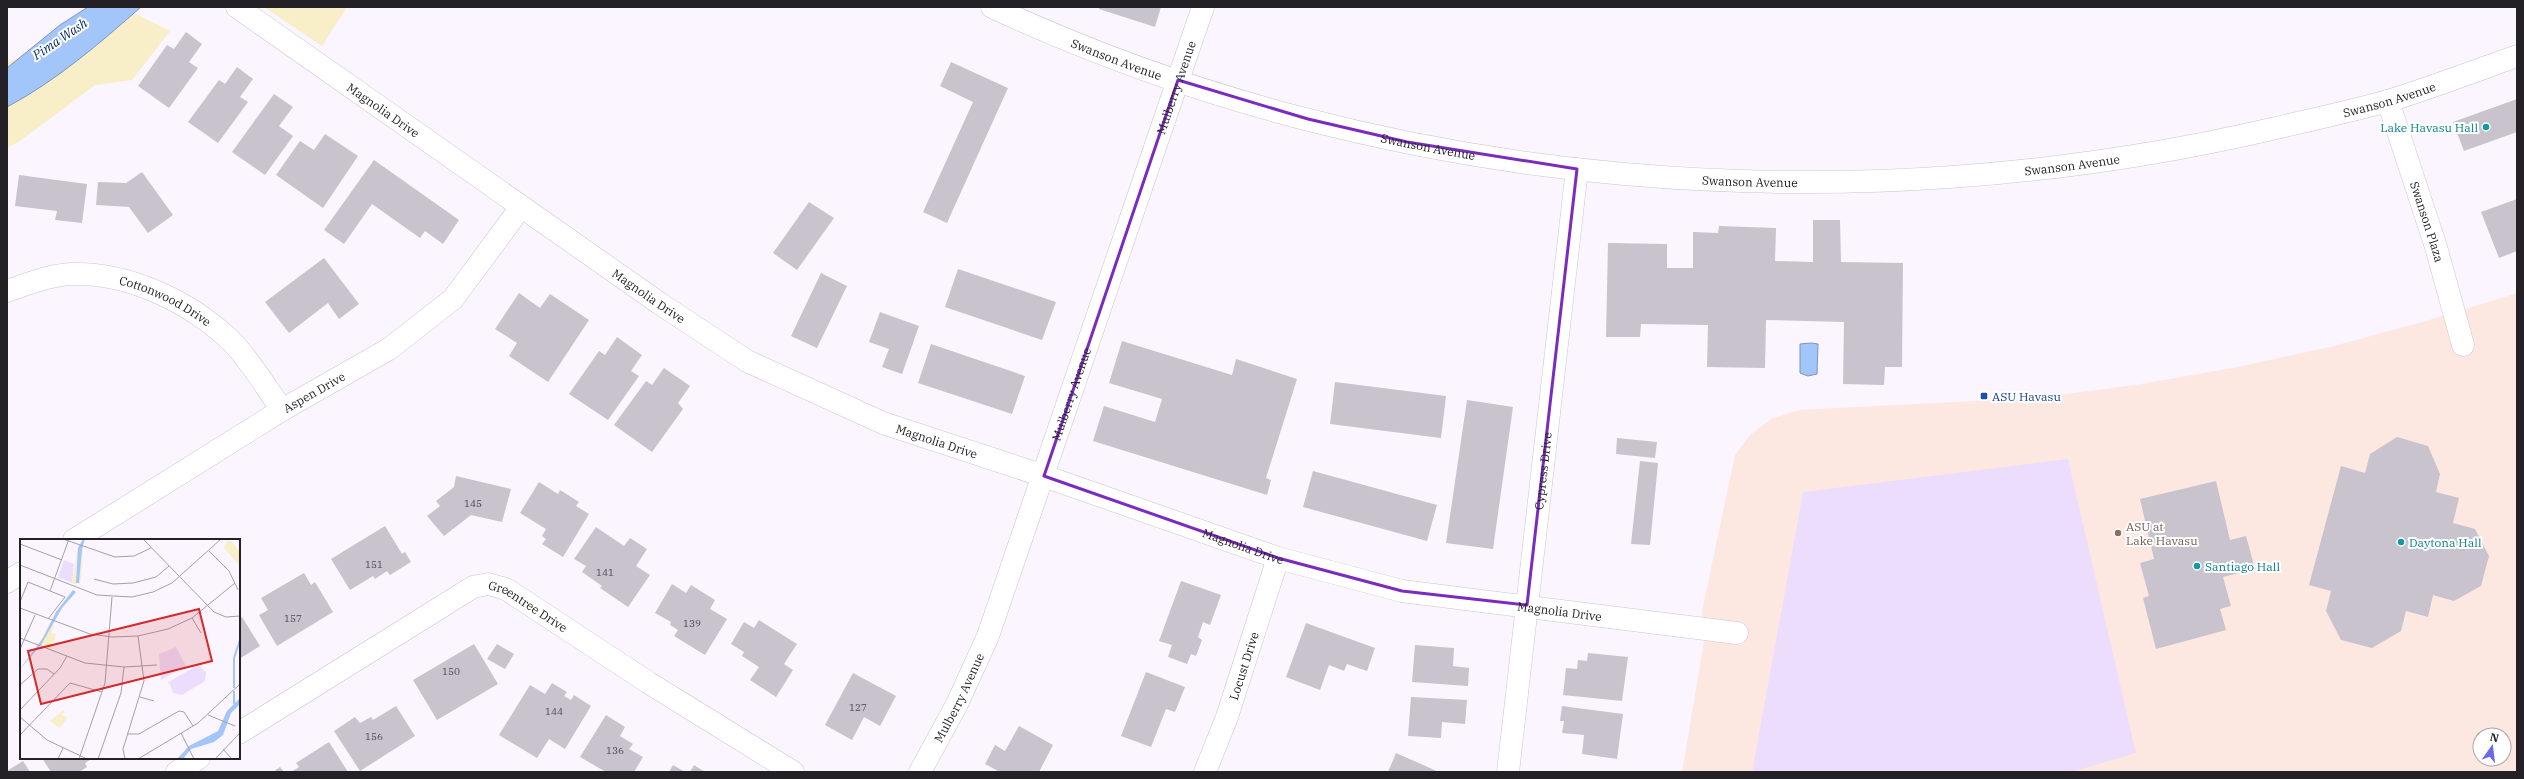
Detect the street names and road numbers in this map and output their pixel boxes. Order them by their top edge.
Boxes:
street label: Swanson Avenue [1069,35,1164,83]
street label: Mulberry Avenue [1153,39,1198,136]
street label: Swanson Avenue [2341,78,2437,120]
street label: Magnolia Drive [344,79,423,140]
street label: Swanson Avenue [1379,130,1476,162]
street label: Swanson Avenue [2024,151,2121,178]
street label: Swanson Avenue [1702,172,1798,190]
street label: Swanson Plaza [2407,179,2447,264]
street label: Magnolia Drive [610,265,688,326]
street label: Cottonwood Drive [118,272,214,329]
street label: Mulberry Avenue [1048,345,1094,443]
street label: Aspen Drive [280,368,348,415]
street label: Magnolia Drive [894,420,980,461]
street label: Cypress Drive [1531,431,1554,511]
street label: Magnolia Drive [1201,525,1285,567]
street label: Greentree Drive [487,577,571,635]
street label: Magnolia Drive [1517,598,1603,623]
street label: Locust Drive [1225,630,1261,702]
street label: Mulberry Avenue [930,650,987,745]

